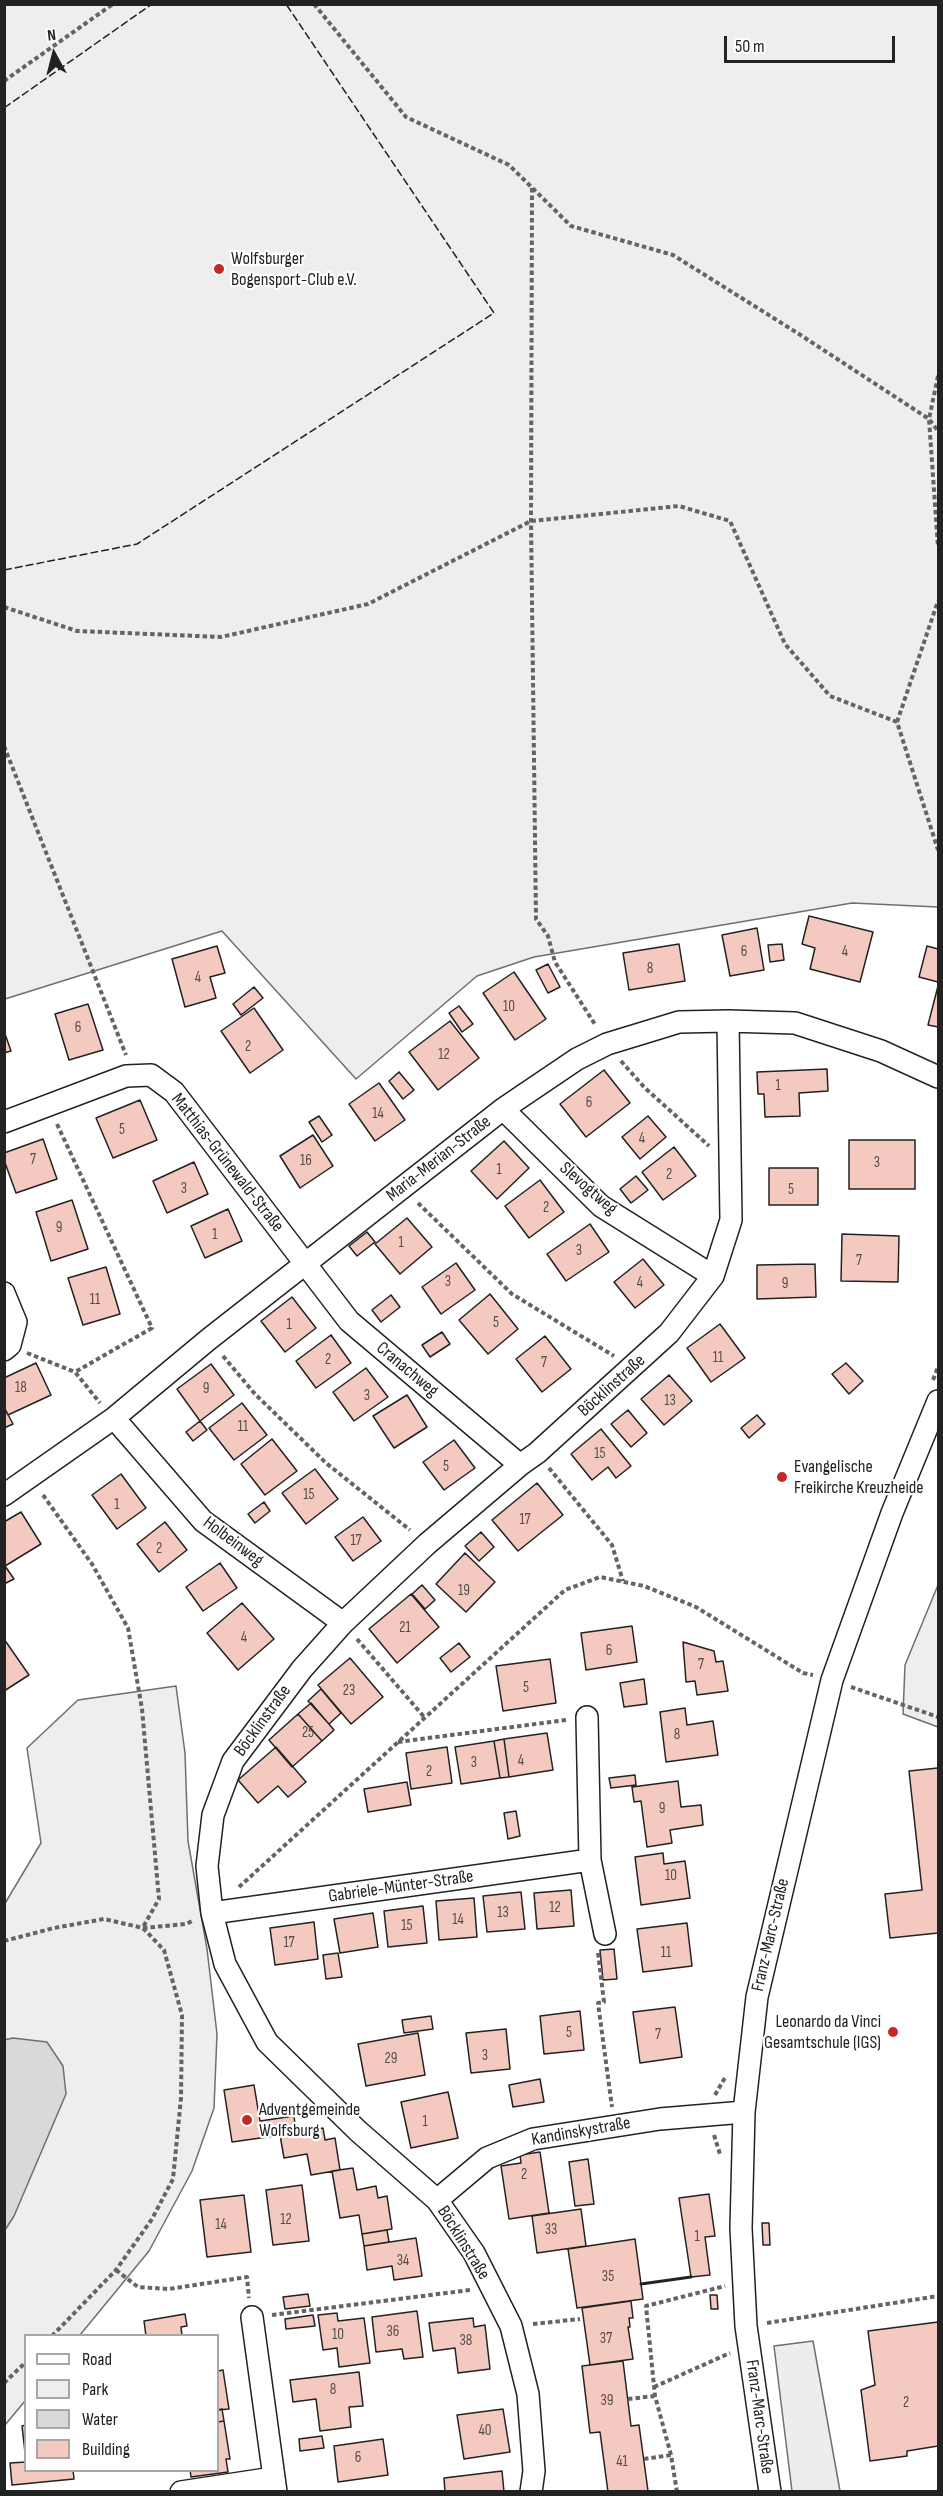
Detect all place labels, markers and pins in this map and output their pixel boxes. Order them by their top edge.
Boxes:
place label: Wolfsburger Bogensport-Club e.V. [231,248,357,290]
marker: Wolfsburger Bogensport-Club e.V. [212,262,226,276]
place label: Evangelische Freikirche Kreuzheide [794,1456,924,1498]
marker: Evangelische Freikirche Kreuzheide [775,1470,789,1484]
place label: Leonardo da Vinci Gesamtschule (IGS) [764,2011,881,2054]
marker: Leonardo da Vinci Gesamtschule (IGS) [886,2025,900,2039]
place label: Adventgemeinde Wolfsburg [259,2099,360,2142]
marker: Adventgemeinde Wolfsburg [240,2113,254,2127]

